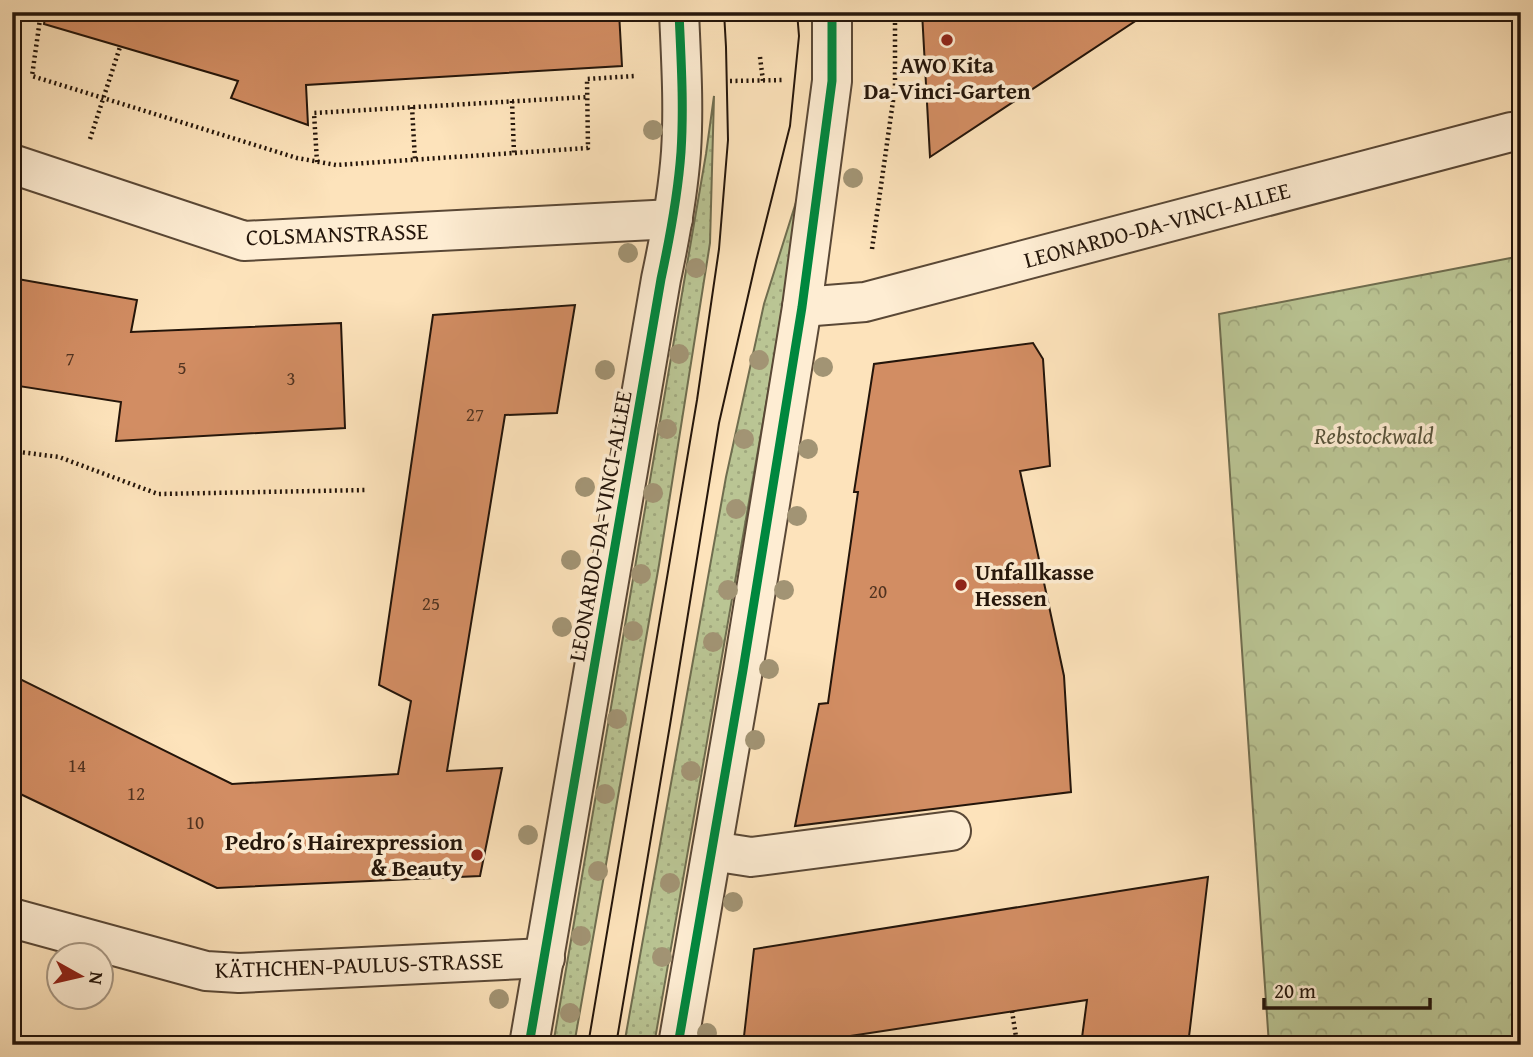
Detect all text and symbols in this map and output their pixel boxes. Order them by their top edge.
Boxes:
marker: AWO Kita Da-Vinci-Garten [939,32,955,48]
place label: AWO Kita Da-Vinci-Garten [863,48,1031,107]
street label: LEONARDO-DA-VINCI-ALLEE [1020,173,1294,276]
street label: COLSMANSTRASSE [245,214,429,253]
house number: 7 [65,344,75,372]
house number: 5 [177,353,187,381]
house number: 3 [286,364,296,392]
street label: LEONARDO-DA-VINCI-ALLEE [559,388,640,664]
house number: 27 [466,400,484,428]
park label: Rebstockwald [1313,419,1434,452]
place label: Unfallkasse Hessen [975,555,1094,614]
house number: 20 [869,577,887,605]
marker: Unfallkasse Hessen [953,577,969,593]
house number: 25 [422,589,440,617]
house number: 14 [68,751,86,779]
house number: 12 [127,779,145,807]
house number: 10 [186,808,204,836]
place label: Pedro´s Hairexpression & Beauty [225,825,463,884]
marker: Pedro´s Hairexpression & Beauty [469,847,485,863]
north arrow [46,942,116,1012]
street label: KÄTHCHEN-PAULUS-STRASSE [214,943,504,986]
scale bar [1264,966,1430,1010]
text: N [82,970,112,987]
text: 20 m [1274,975,1316,1006]

